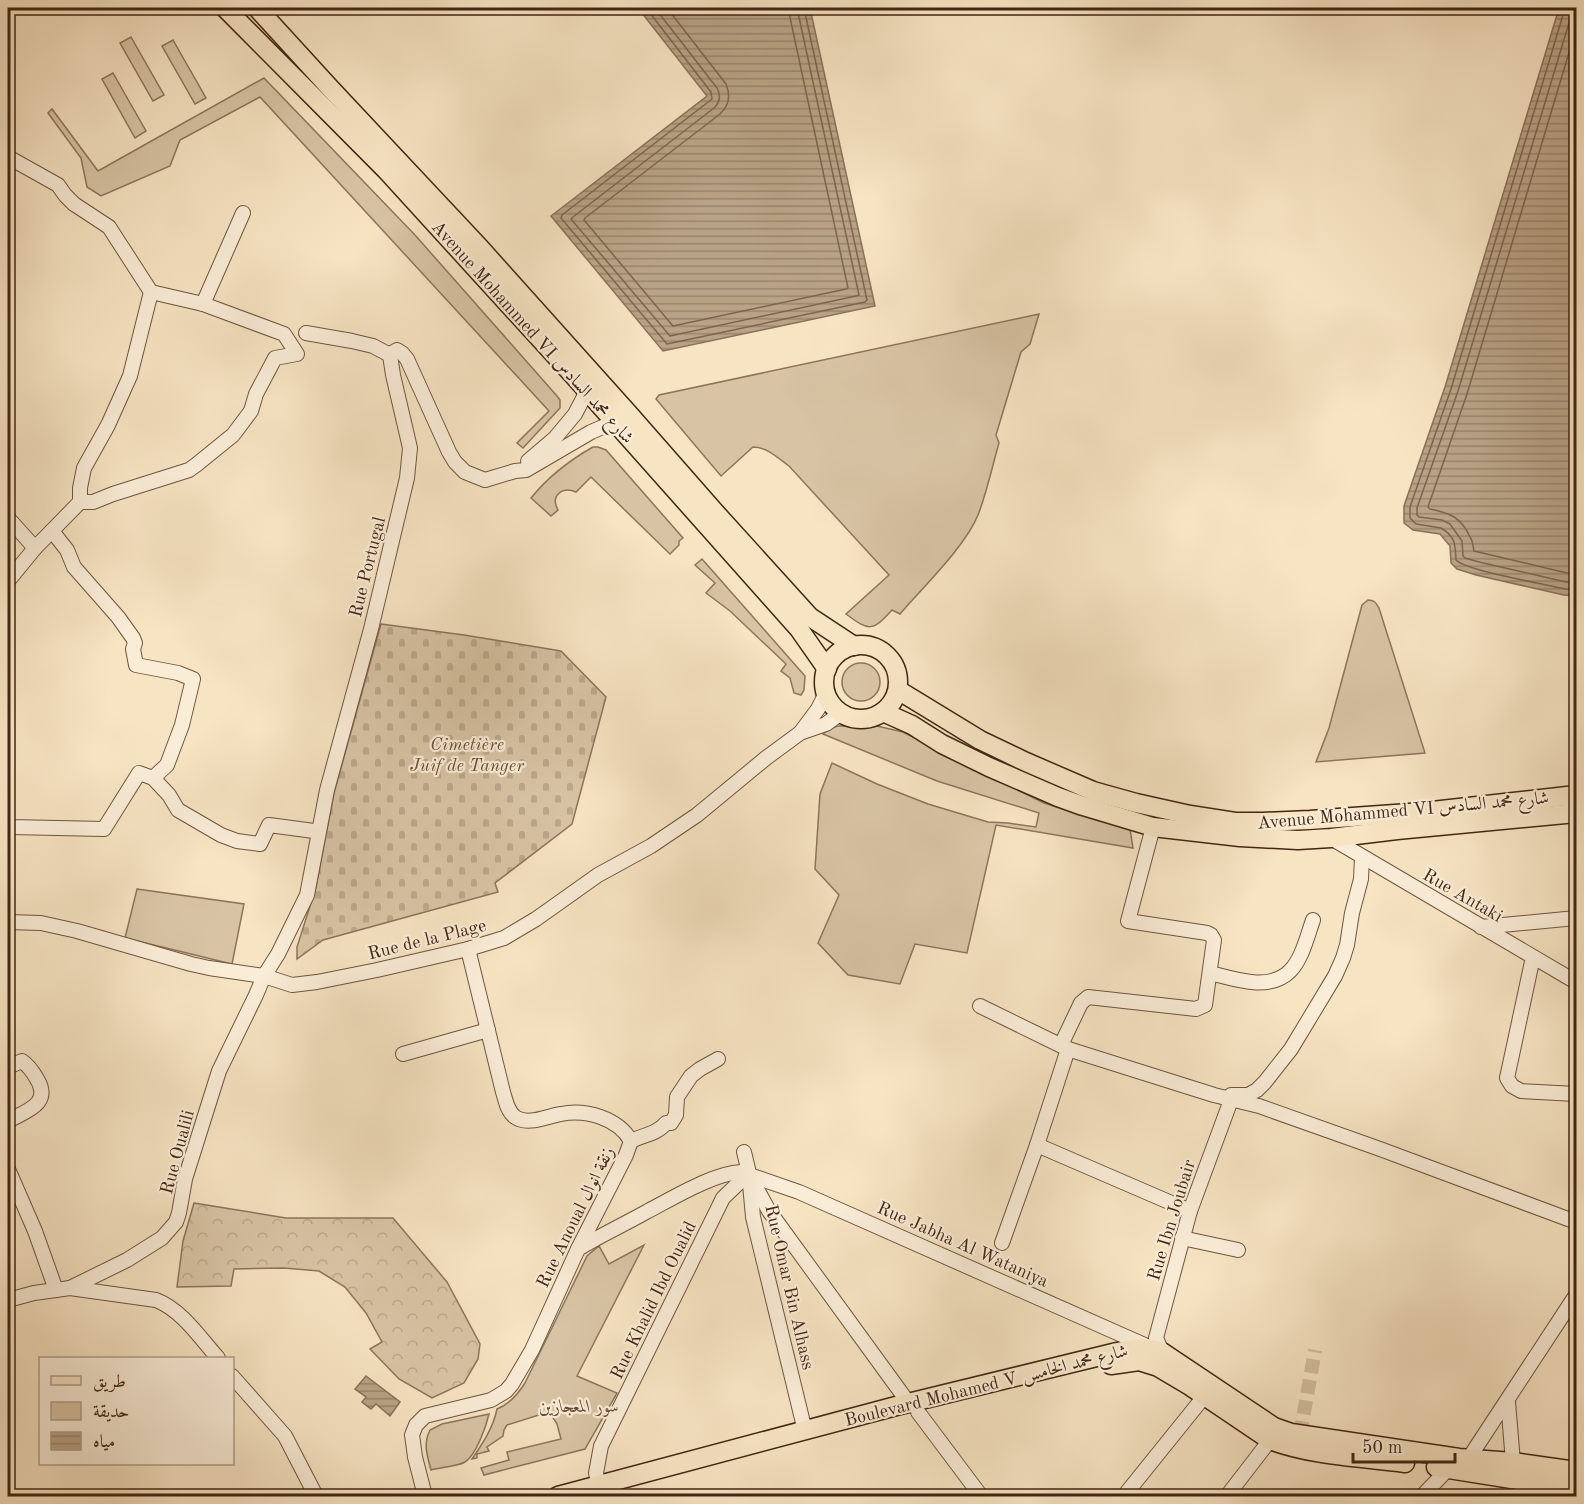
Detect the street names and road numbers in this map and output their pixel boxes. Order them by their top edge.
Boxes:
street label: Avenue Mohammed VI شارع محمد السادس [424,218,637,451]
street label: Rue Portugal [347,515,389,619]
street label: Avenue Mohammed VI شارع محمد السادس [1257,789,1550,838]
street label: Rue Antaki [1420,866,1506,926]
street label: Rue de la Plage [366,917,488,963]
street label: Rue Oualili [158,1108,198,1196]
street label: Rue Anoual زنقة انوال [534,1144,619,1291]
street label: Rue Ibn Joubair [1145,1157,1199,1283]
street label: Rue Jabha Al Wataniya [874,1199,1051,1291]
street label: Rue Omar Bin Alhass [761,1203,817,1372]
street label: Rue Khalid Ibd Oualid [608,1219,700,1382]
street label: Boulevard Mohamed V شارع محمد الخامس [843,1342,1131,1435]

